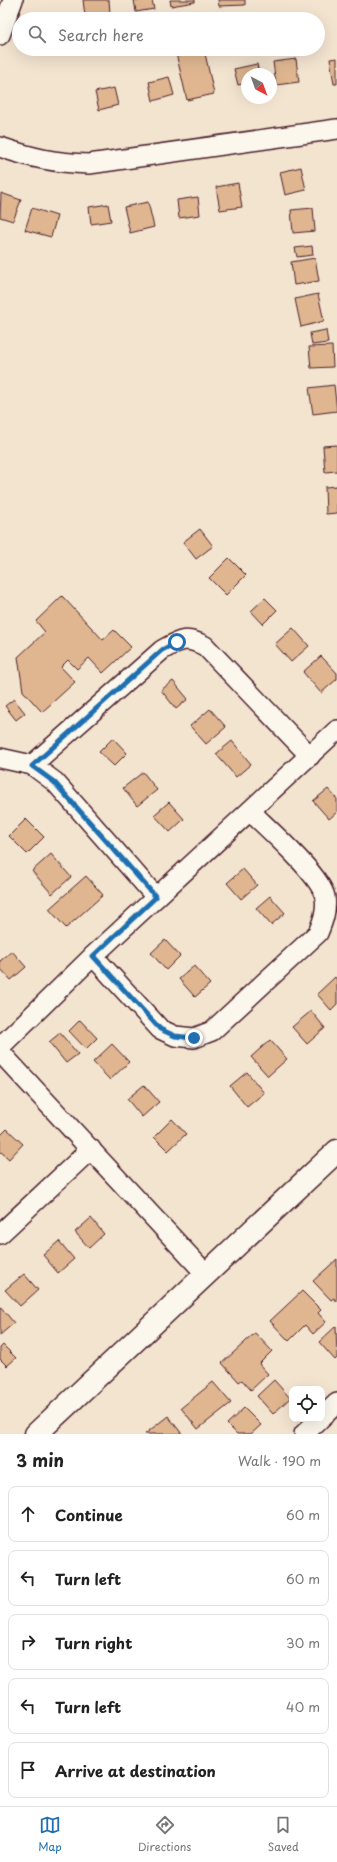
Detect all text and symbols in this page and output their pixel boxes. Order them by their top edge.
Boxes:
search box [12,12,325,56]
icon: search [26,23,48,45]
text: Search here [58,23,144,46]
north arrow [241,68,277,104]
route start [168,633,186,651]
route end [185,1029,203,1047]
map controls [289,1386,325,1422]
button: locate [289,1386,325,1422]
text: 3 min [16,1447,64,1473]
text: Walk · 190 m [238,1451,321,1470]
icon: ahead [17,1503,39,1525]
text: Continue [55,1503,123,1526]
text: 60 m [286,1505,320,1524]
icon: left [17,1567,39,1589]
text: Turn left [55,1567,121,1590]
text: 60 m [286,1569,320,1588]
icon: right [17,1631,39,1653]
text: Turn right [55,1631,132,1654]
text: 30 m [286,1633,320,1652]
icon: left [17,1695,39,1717]
text: Turn left [55,1695,121,1718]
text: 40 m [286,1697,320,1716]
icon: arrive [17,1759,39,1781]
text: Arrive at destination [55,1759,216,1782]
tab: Map [38,1814,62,1855]
tab: Directions [138,1814,191,1855]
tab: Saved [268,1814,299,1855]

